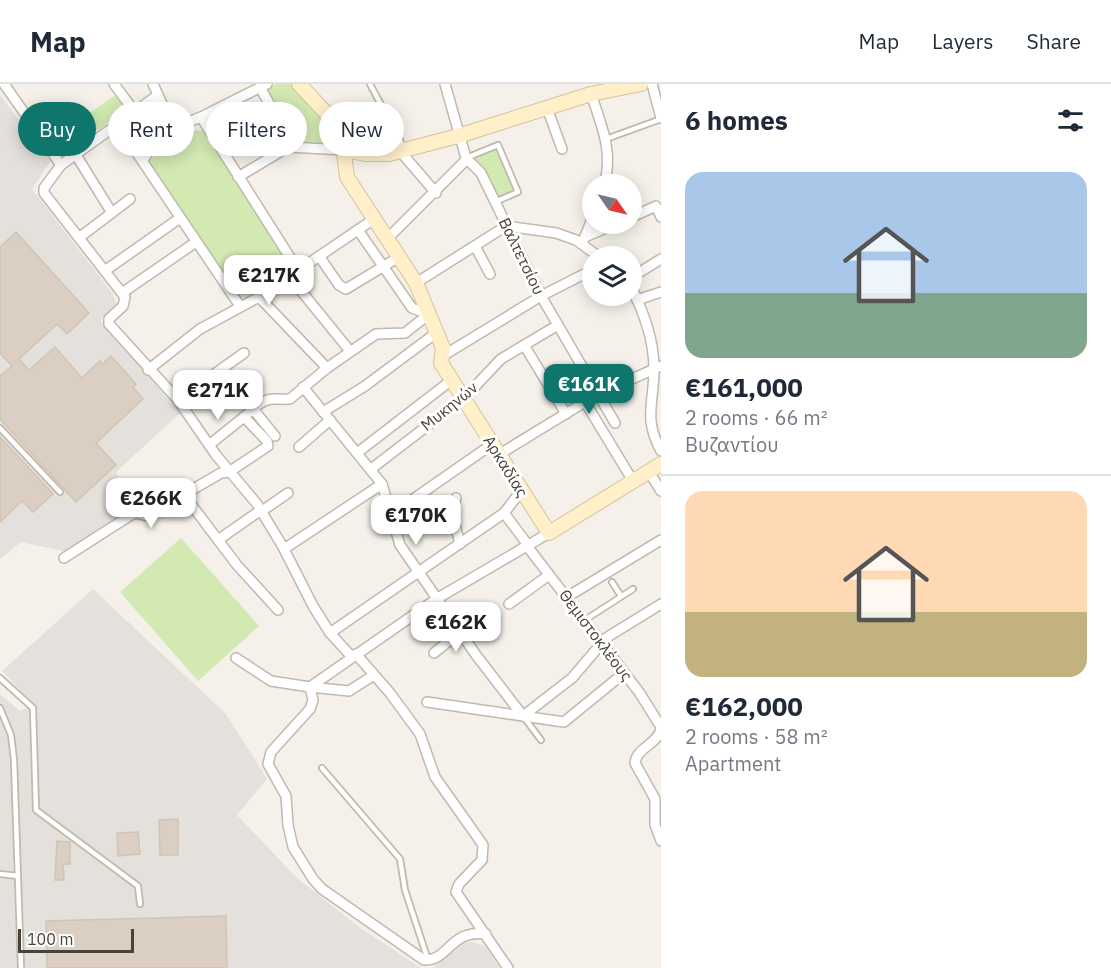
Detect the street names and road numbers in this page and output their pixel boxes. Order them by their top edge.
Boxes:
street label: Βαλτετσίου [495,214,549,298]
street label: Μυκηνών [417,377,481,435]
street label: Αρκαδίας [479,431,533,501]
street label: Θεμιστοκλέους [555,585,637,685]

